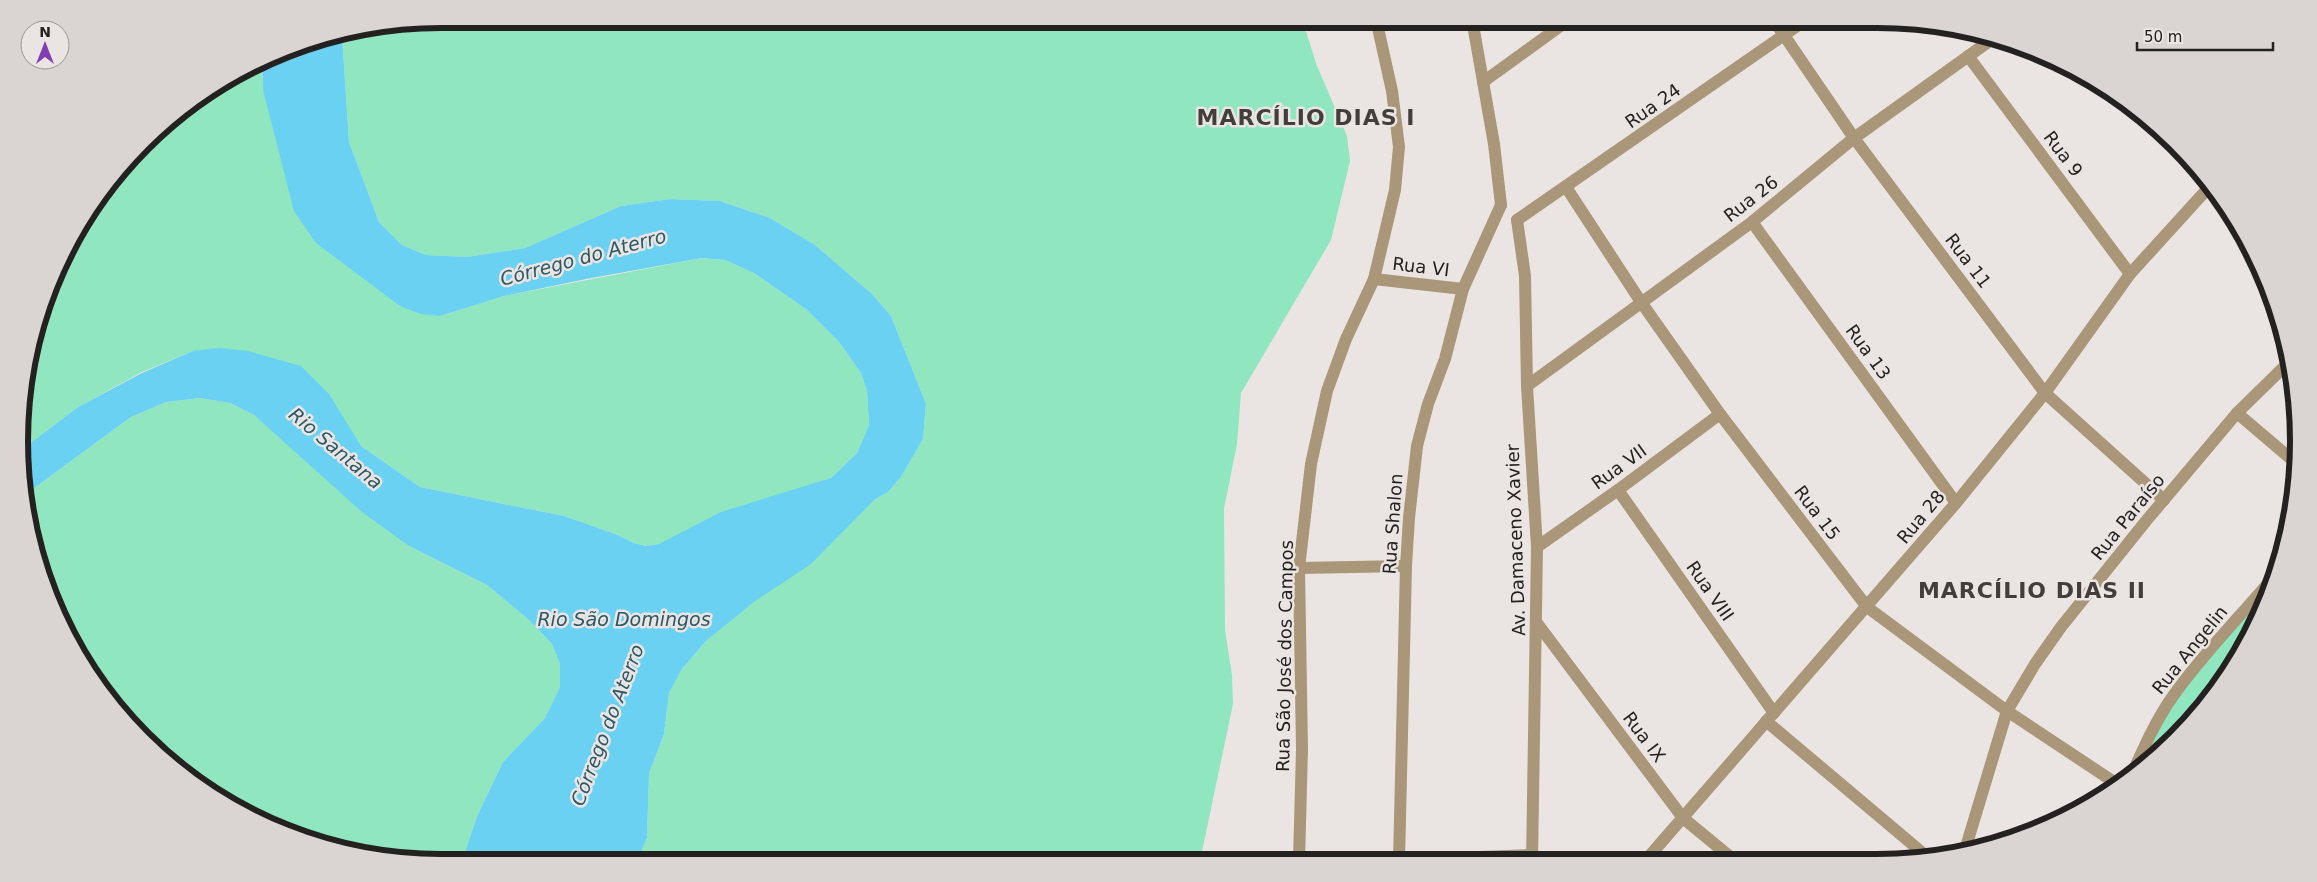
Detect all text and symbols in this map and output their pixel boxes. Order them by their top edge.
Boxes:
north arrow [20,20,70,70]
scale bar [2137,20,2273,52]
text: N [39,24,51,40]
text: 50 m [2144,28,2182,46]
street label: Rua 24 [1621,79,1684,132]
district label: MARCÍLIO DIAS I [1197,105,1415,130]
street label: Rua 9 [2040,127,2087,181]
street label: Rua 26 [1719,171,1782,226]
water label: Córrego do Aterro [498,224,668,290]
street label: Rua 11 [1941,229,1996,292]
street label: Rua VI [1391,253,1451,280]
street label: Rua 13 [1841,320,1895,383]
water label: Rio Santana [285,403,387,493]
street label: Rua VII [1587,440,1650,494]
street label: Av. Damaceno Xavier [1502,443,1529,636]
street label: Rua Paraíso [2086,469,2169,564]
street label: Rua Shalon [1378,473,1407,575]
street label: Rua 15 [1790,481,1845,544]
street label: Rua 28 [1892,486,1949,547]
street label: Rua São José dos Campos [1272,540,1297,772]
street label: Rua VIII [1682,557,1739,625]
district label: MARCÍLIO DIAS II [1918,578,2146,603]
street label: Rua Angelin [2148,601,2232,698]
water label: Rio São Domingos [537,608,711,630]
water label: Córrego do Aterro [566,641,648,809]
street label: Rua IX [1619,707,1670,766]

